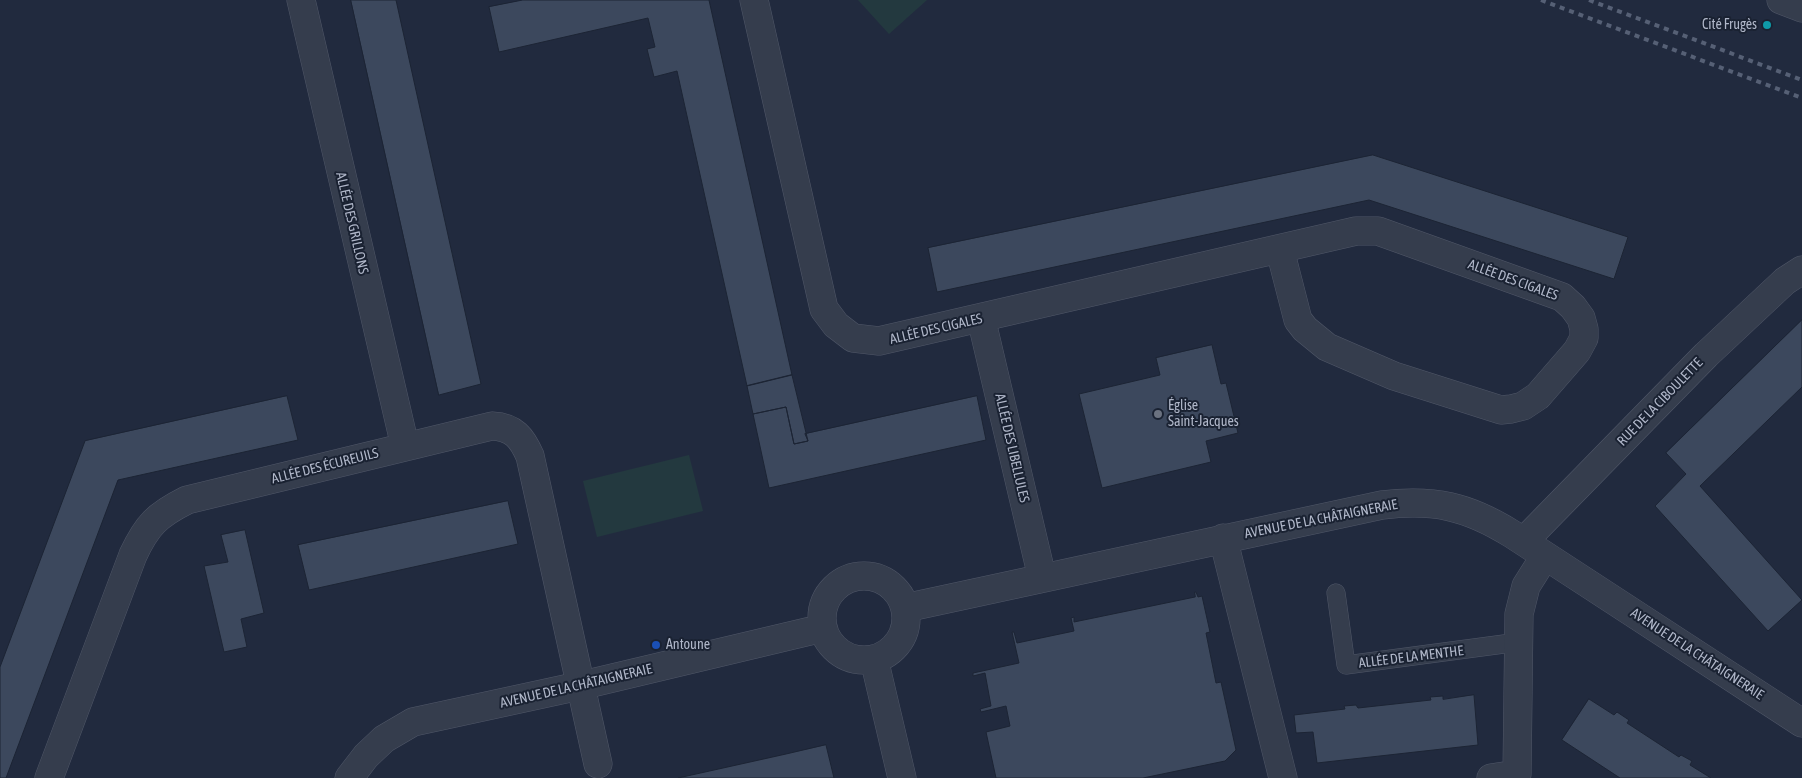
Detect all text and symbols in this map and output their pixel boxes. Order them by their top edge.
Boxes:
place label: Cité Frugès [1702,17,1757,33]
marker: Cité Frugès [1761,19,1773,31]
street label: ALLÉE DES GRILLONS [332,170,372,276]
street label: ALLÉE DES CIGALES [1466,256,1560,304]
street label: ALLÉE DES CIGALES [888,310,984,348]
street label: RUE DE LA CIBOULETTE [1614,355,1706,449]
street label: ALLÉE DES LIBELLULES [991,392,1033,504]
place label: Église Saint-Jacques [1168,398,1239,431]
marker: Église Saint-Jacques [1152,408,1164,420]
street label: ALLÉE DES ÉCUREUILS [270,445,380,487]
street label: AVENUE DE LA CHÂTAIGNERAIE [1243,496,1399,542]
street label: AVENUE DE LA CHÂTAIGNERAIE [1627,605,1767,703]
place label: Antoune [666,637,710,653]
marker: Antoune [650,639,662,651]
street label: ALLÉE DE LA MENTHE [1358,642,1464,672]
street label: AVENUE DE LA CHÂTAIGNERAIE [498,660,654,712]

